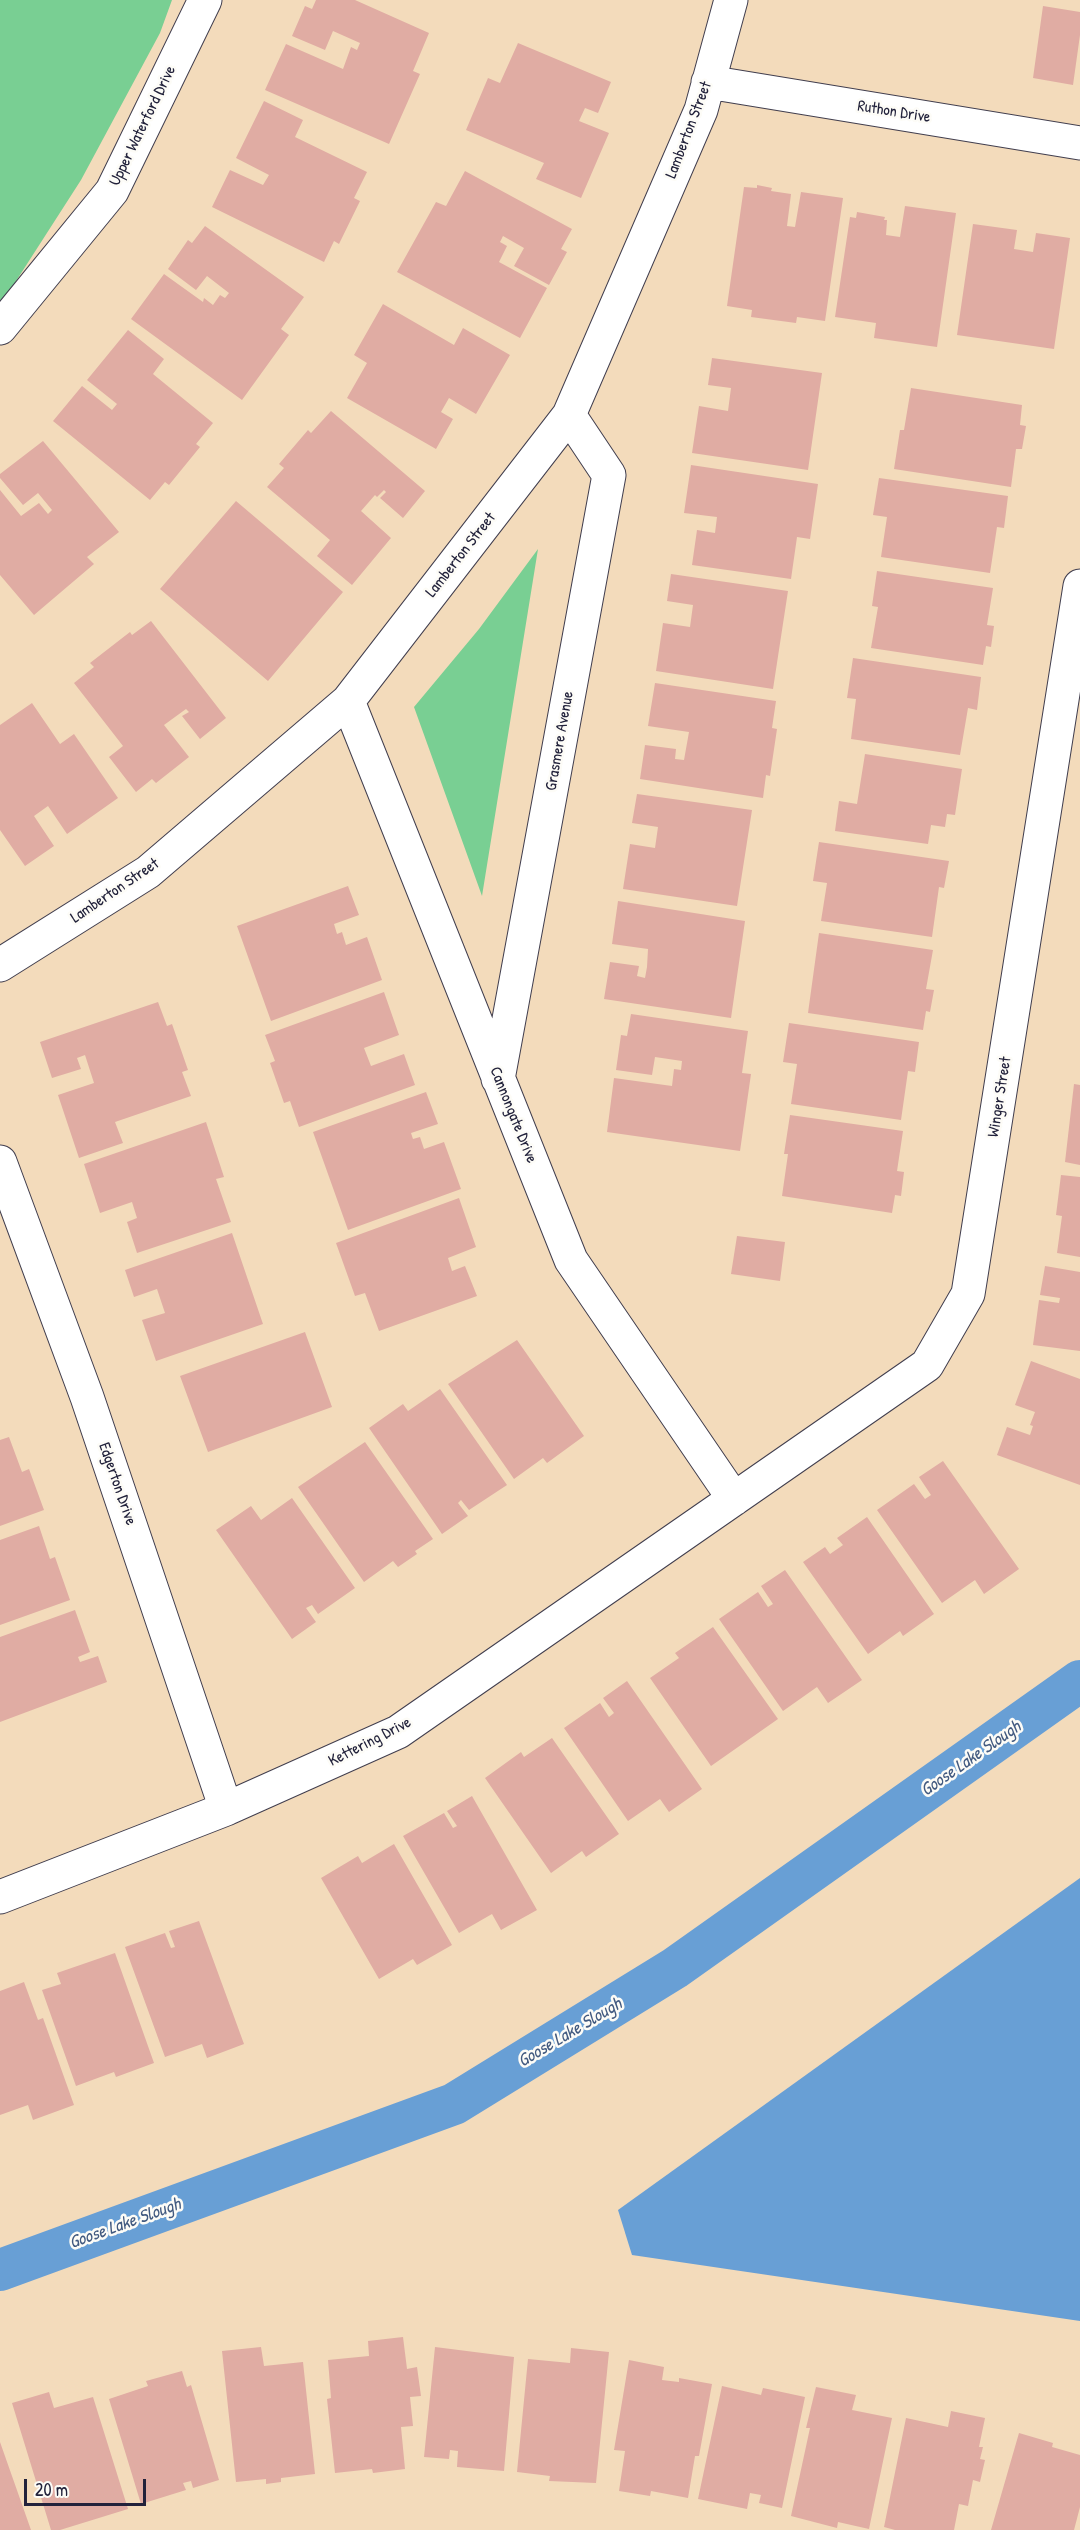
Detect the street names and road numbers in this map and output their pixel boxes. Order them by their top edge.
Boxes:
street label: Upper Waterford Drive [106,63,180,189]
street label: Lamberton Street [662,79,716,181]
street label: Ruthon Drive [856,97,932,127]
street label: Lamberton Street [422,509,500,601]
street label: Grasmere Avenue [542,690,578,792]
street label: Lamberton Street [67,854,163,928]
street label: Winger Street [984,1055,1016,1139]
street label: Cannongate Drive [485,1064,541,1166]
street label: Edgerton Drive [94,1440,140,1528]
street label: Kettering Drive [326,1713,414,1771]

